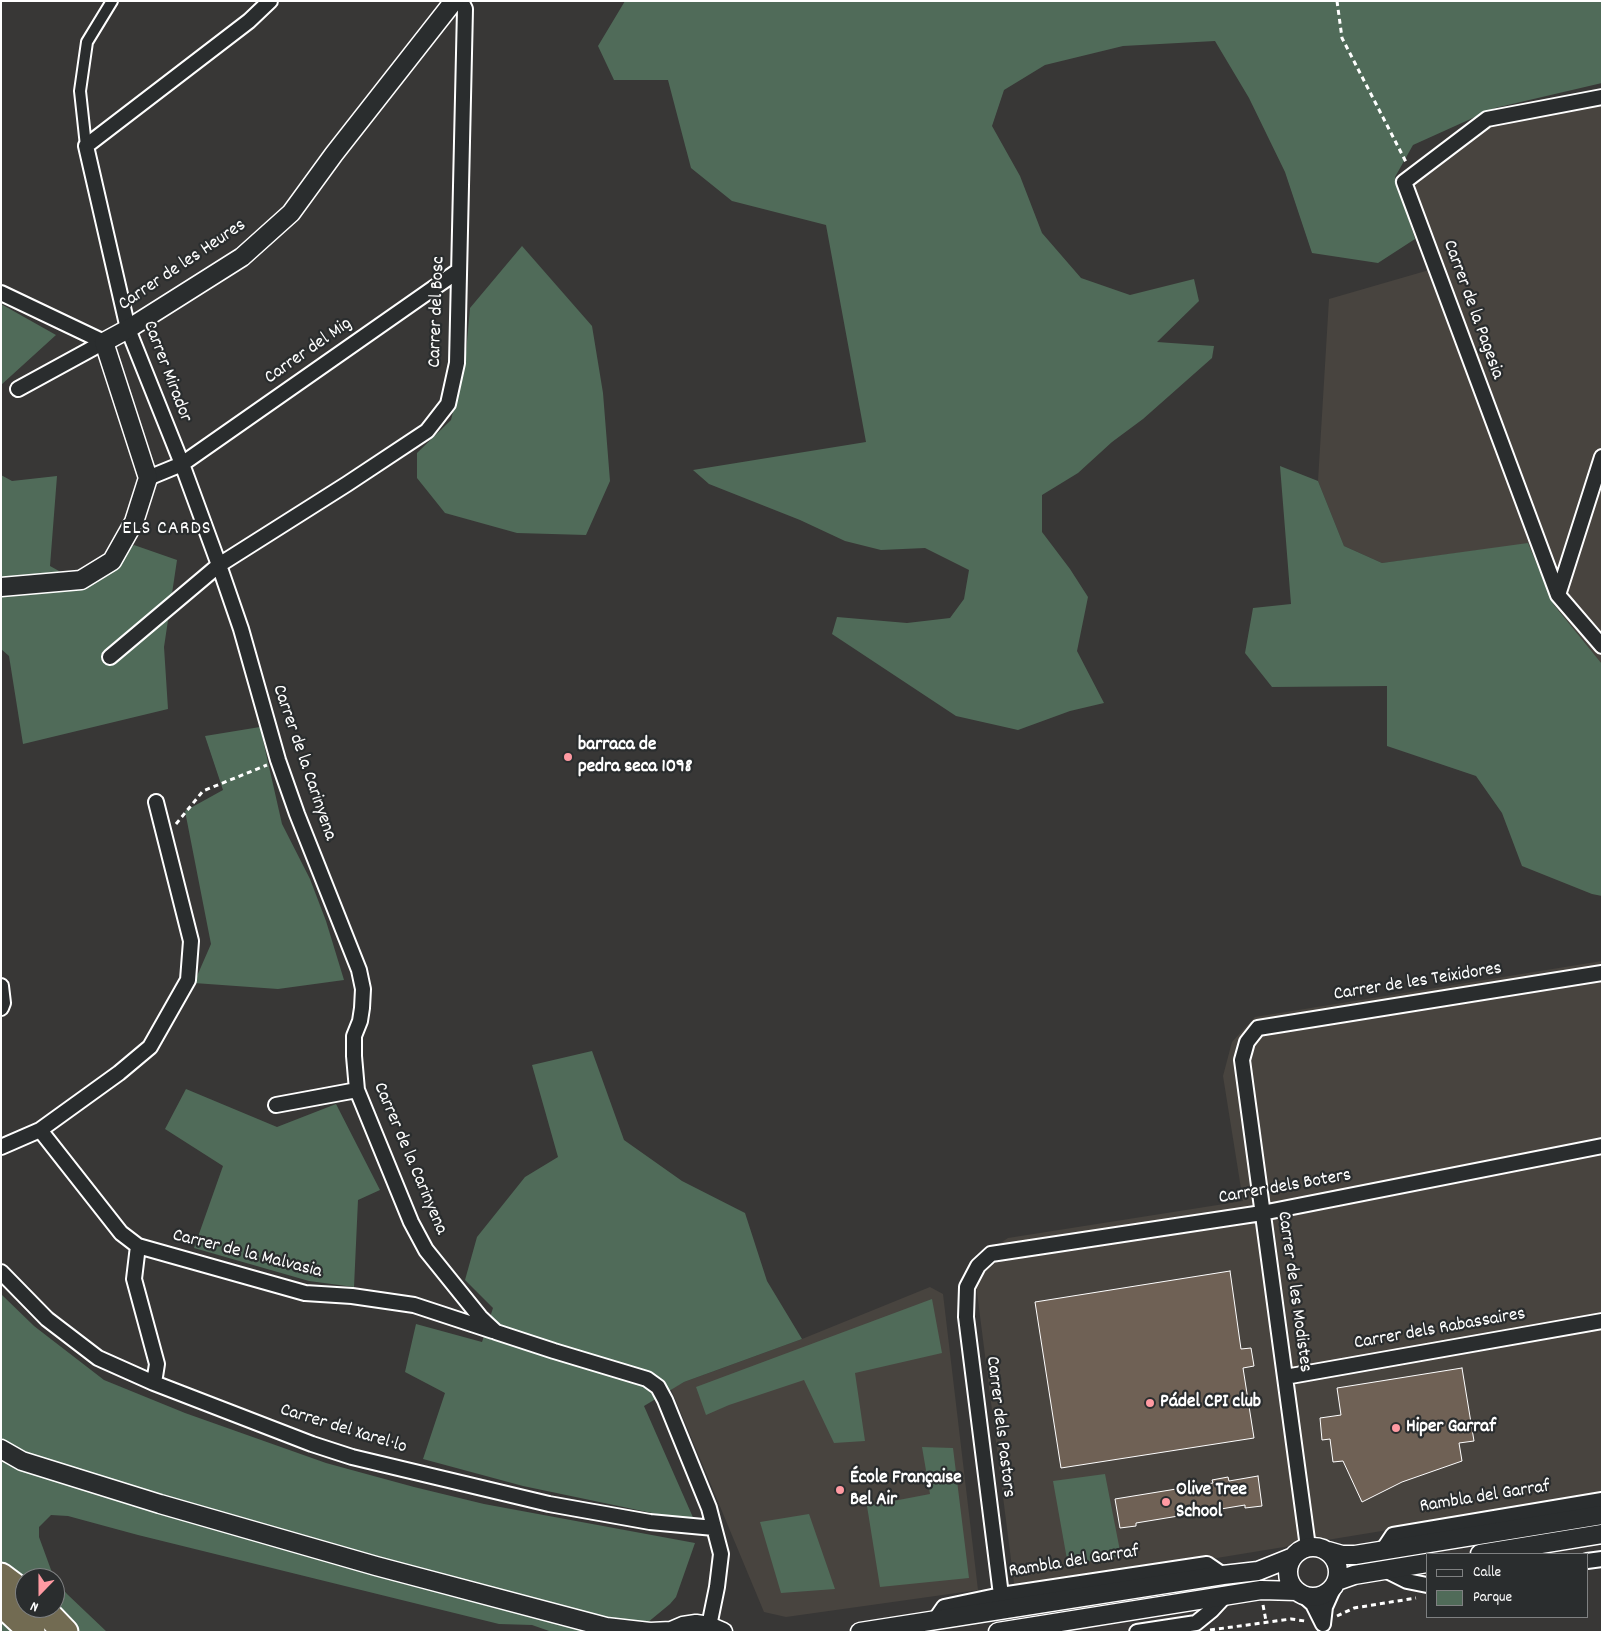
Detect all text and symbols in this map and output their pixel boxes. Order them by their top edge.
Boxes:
street label: Carrer de les Heures [115,215,251,317]
street label: Carrer de la Pagesia [1436,237,1508,383]
street label: Carrer del Bosc [425,256,451,368]
street label: Carrer del Mig [261,314,357,390]
street label: Carrer Mirador [136,318,196,426]
district label: ELS CARDS [121,518,213,542]
street label: Carrer de la Carinyena [266,682,340,844]
place label: barraca de pedra seca 1098 [578,735,692,779]
marker: barraca de pedra seca 1098 [562,751,574,763]
street label: Carrer de les Teixidores [1332,958,1504,1008]
street label: Carrer de la Carinyena [367,1080,451,1238]
street label: Carrer dels Boters [1217,1165,1353,1211]
street label: Carrer de les Modistes [1270,1210,1316,1374]
street label: Carrer de la Malvasia [170,1225,324,1285]
street label: Carrer dels Rabassaires [1353,1304,1527,1356]
street label: Carrer dels Pastors [979,1355,1019,1499]
place label: Pádel CPI club [1160,1392,1261,1414]
marker: Pádel CPI club [1144,1397,1156,1409]
street label: Carrer del Xarel·lo [277,1400,409,1460]
place label: Hiper Garraf [1406,1417,1496,1439]
marker: Hiper Garraf [1390,1422,1402,1434]
place label: École Française Bel Air [850,1468,962,1512]
street label: Rambla del Garraf [1418,1476,1552,1520]
place label: Olive Tree School [1176,1480,1247,1524]
marker: École Française Bel Air [834,1484,846,1496]
marker: Olive Tree School [1160,1496,1172,1508]
street label: Rambla del Garraf [1007,1541,1141,1585]
legend [1426,1553,1588,1618]
text: Calle [1473,1562,1501,1584]
north arrow [15,1568,65,1618]
text: Parque [1473,1587,1512,1609]
text: N [28,1595,42,1617]

